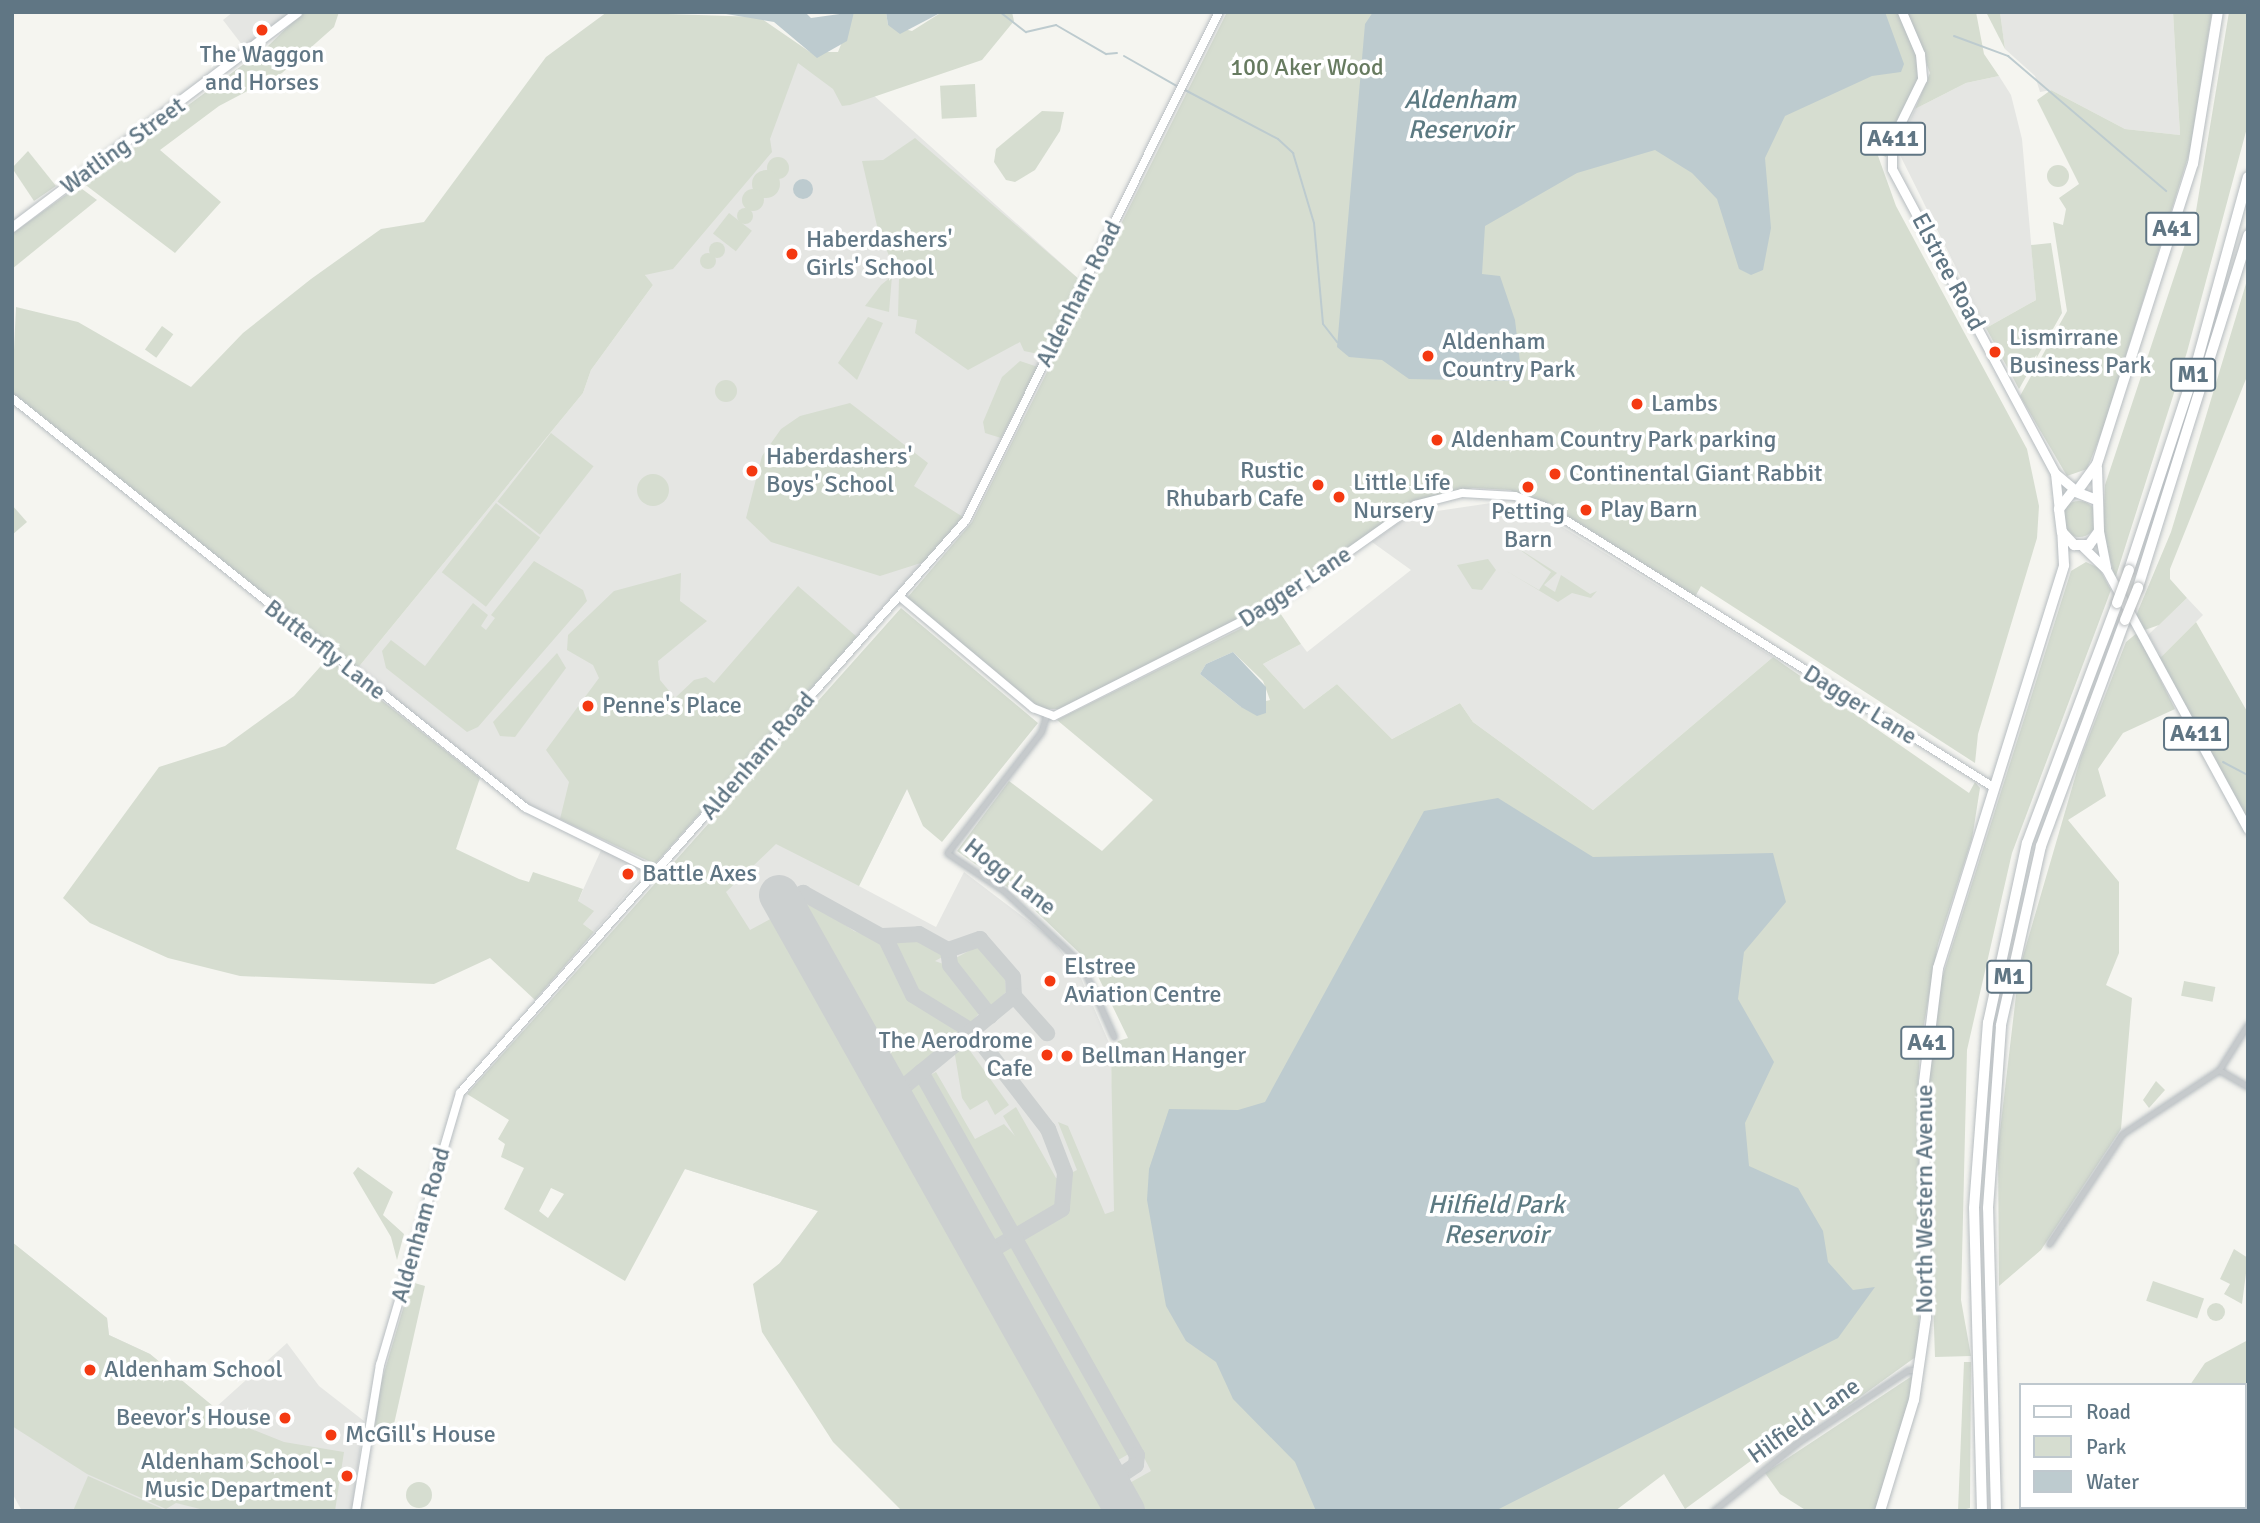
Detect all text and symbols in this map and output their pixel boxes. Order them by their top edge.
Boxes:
marker: The Waggon and Horses [254,22,270,38]
place label: The Waggon and Horses [200,41,324,97]
park label: 100 Aker Wood [1230,54,1384,82]
water label: Aldenham Reservoir [1404,85,1516,146]
street label: Watling Street [55,91,191,201]
road number: A411 [1860,120,1926,158]
street label: Elstree Road [1905,208,1991,336]
road number: A41 [2144,210,2200,248]
street label: Aldenham Road [1030,216,1128,372]
place label: Haberdashers' Girls' School [806,226,952,282]
marker: Haberdashers' Girls' School [784,246,800,262]
place label: Lismirrane Business Park [2009,324,2151,380]
place label: Aldenham Country Park [1442,328,1575,384]
marker: Lismirrane Business Park [1987,344,2003,360]
marker: Aldenham Country Park [1420,348,1436,364]
road number: M1 [2168,356,2218,394]
place label: Lambs [1651,390,1718,418]
marker: Lambs [1629,396,1645,412]
place label: Aldenham Country Park parking [1451,426,1776,454]
marker: Aldenham Country Park parking [1429,432,1445,448]
place label: Haberdashers' Boys' School [766,443,912,499]
place label: Rustic Rhubarb Cafe [1165,457,1304,513]
place label: Continental Giant Rabbit [1569,460,1822,488]
marker: Haberdashers' Boys' School [744,463,760,479]
marker: Continental Giant Rabbit [1547,466,1563,482]
place label: Little Life Nursery [1353,469,1451,525]
marker: Rustic Rhubarb Cafe [1310,477,1326,493]
marker: Petting Barn [1520,479,1536,495]
marker: Little Life Nursery [1331,489,1347,505]
place label: Play Barn [1600,496,1698,524]
place label: Petting Barn [1491,498,1565,554]
marker: Play Barn [1578,502,1594,518]
street label: Dagger Lane [1233,540,1357,634]
street label: Butterfly Lane [258,594,392,706]
street label: Dagger Lane [1798,659,1922,751]
street label: Aldenham Road [695,686,821,826]
place label: Penne's Place [602,692,742,720]
marker: Penne's Place [580,698,596,714]
road number: A411 [2163,714,2229,754]
street label: Hogg Lane [958,832,1062,922]
place label: Battle Axes [642,860,757,888]
marker: Battle Axes [620,866,636,882]
place label: Elstree Aviation Centre [1064,953,1221,1009]
road number: M1 [1984,958,2034,996]
marker: Elstree Aviation Centre [1042,973,1058,989]
road number: A41 [1899,1024,1955,1062]
place label: The Aerodrome Cafe [879,1027,1033,1083]
place label: Bellman Hanger [1081,1042,1246,1070]
marker: The Aerodrome Cafe [1039,1047,1055,1063]
marker: Bellman Hanger [1059,1048,1075,1064]
street label: North Western Avenue [1911,1084,1939,1314]
street label: Aldenham Road [385,1144,457,1306]
water label: Hilfield Park Reservoir [1427,1190,1565,1252]
place label: Aldenham School [104,1356,283,1384]
marker: Aldenham School [82,1362,98,1378]
street label: Hilfield Lane [1742,1372,1866,1470]
legend [2018,1383,2246,1509]
text: Road [2086,1399,2131,1425]
place label: Beevor's House [116,1404,271,1432]
marker: Beevor's House [277,1410,293,1426]
place label: McGill's House [345,1421,496,1449]
marker: McGill's House [323,1427,339,1443]
text: Park [2086,1434,2126,1460]
place label: Aldenham School - Music Department [141,1448,333,1504]
marker: Aldenham School - Music Department [339,1468,355,1484]
text: Water [2086,1469,2139,1495]

